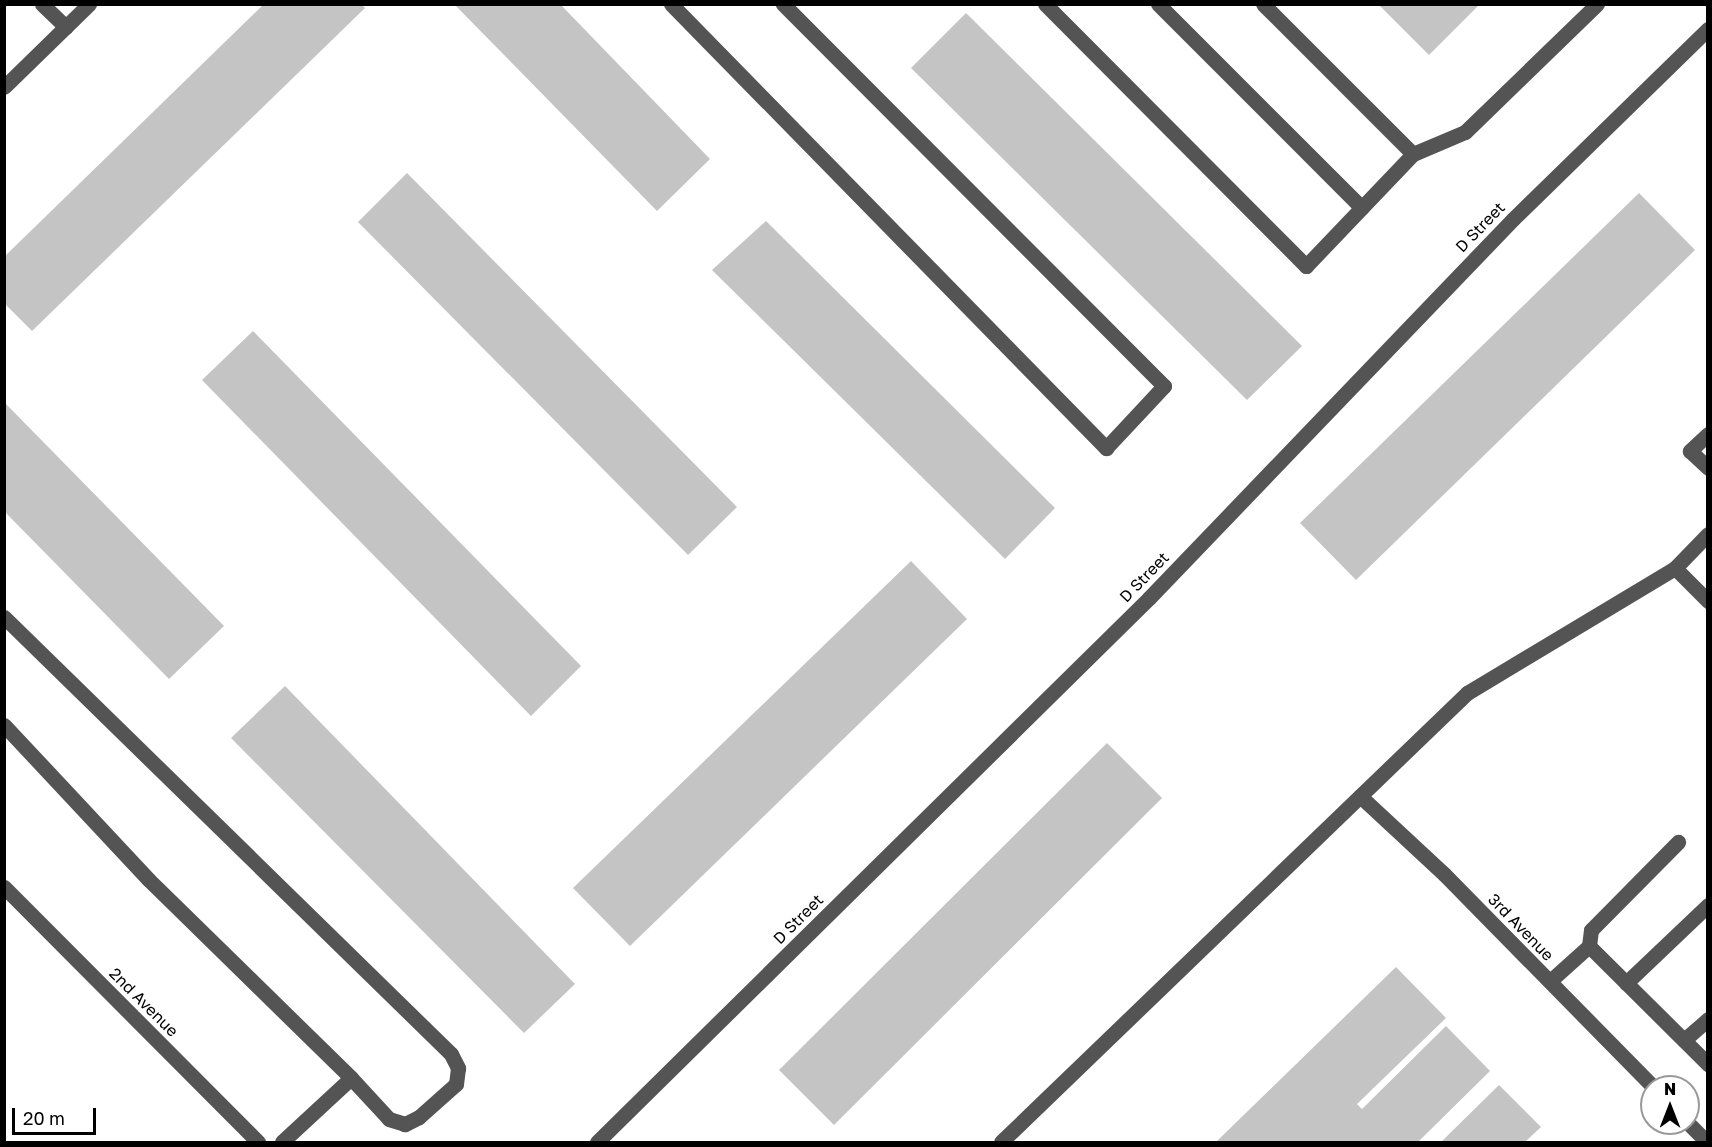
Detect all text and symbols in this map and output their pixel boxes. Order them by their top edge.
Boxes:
street label: D Street [1451,198,1509,256]
street label: D Street [1115,548,1173,606]
street label: 3rd Avenue [1484,889,1558,965]
street label: D Street [769,890,827,948]
street label: 2nd Avenue [106,964,182,1040]
north arrow [1640,1075,1700,1135]
text: N [1664,1079,1676,1099]
scale bar [15,1096,99,1134]
text: 20 m [23,1107,65,1129]

